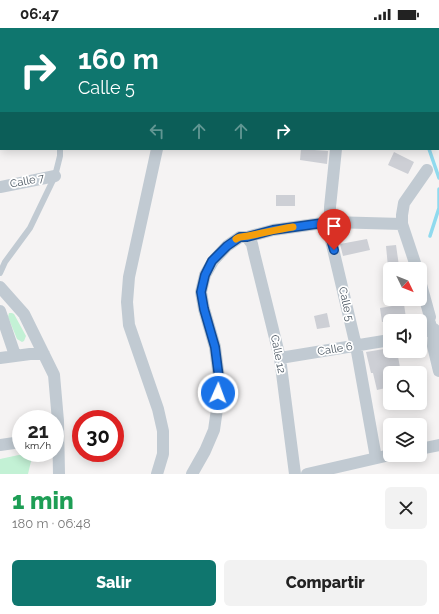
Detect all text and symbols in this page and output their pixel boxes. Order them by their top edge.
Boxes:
text: 06:47 [20,5,59,23]
text: 160 m [78,43,159,76]
icon: right [12,44,64,96]
text: Calle 5 [78,77,135,98]
icon: left [146,120,168,142]
icon: ahead [188,120,210,142]
icon: ahead [230,120,252,142]
icon: right [272,120,294,142]
street label: Calle 7 [9,171,45,191]
pin [317,209,351,250]
icon: arrive [323,215,345,237]
north arrow [383,262,427,306]
map controls [383,262,427,462]
street label: Calle 5 [336,286,356,322]
button: sound [383,314,427,358]
street label: Calle 12 [268,334,288,375]
street label: Calle 6 [316,340,354,358]
button: search [383,366,427,410]
position arrow [197,372,239,414]
speed limit sign: 30 [72,410,124,462]
button: layers [383,418,427,462]
text: 21 [27,419,49,443]
text: km/h [25,440,51,451]
text: 1 min [12,486,74,515]
button: close [385,487,427,529]
text: 180 m · 06:48 [12,516,91,531]
button: Salir [12,560,216,606]
button: Compartir [224,560,427,606]

